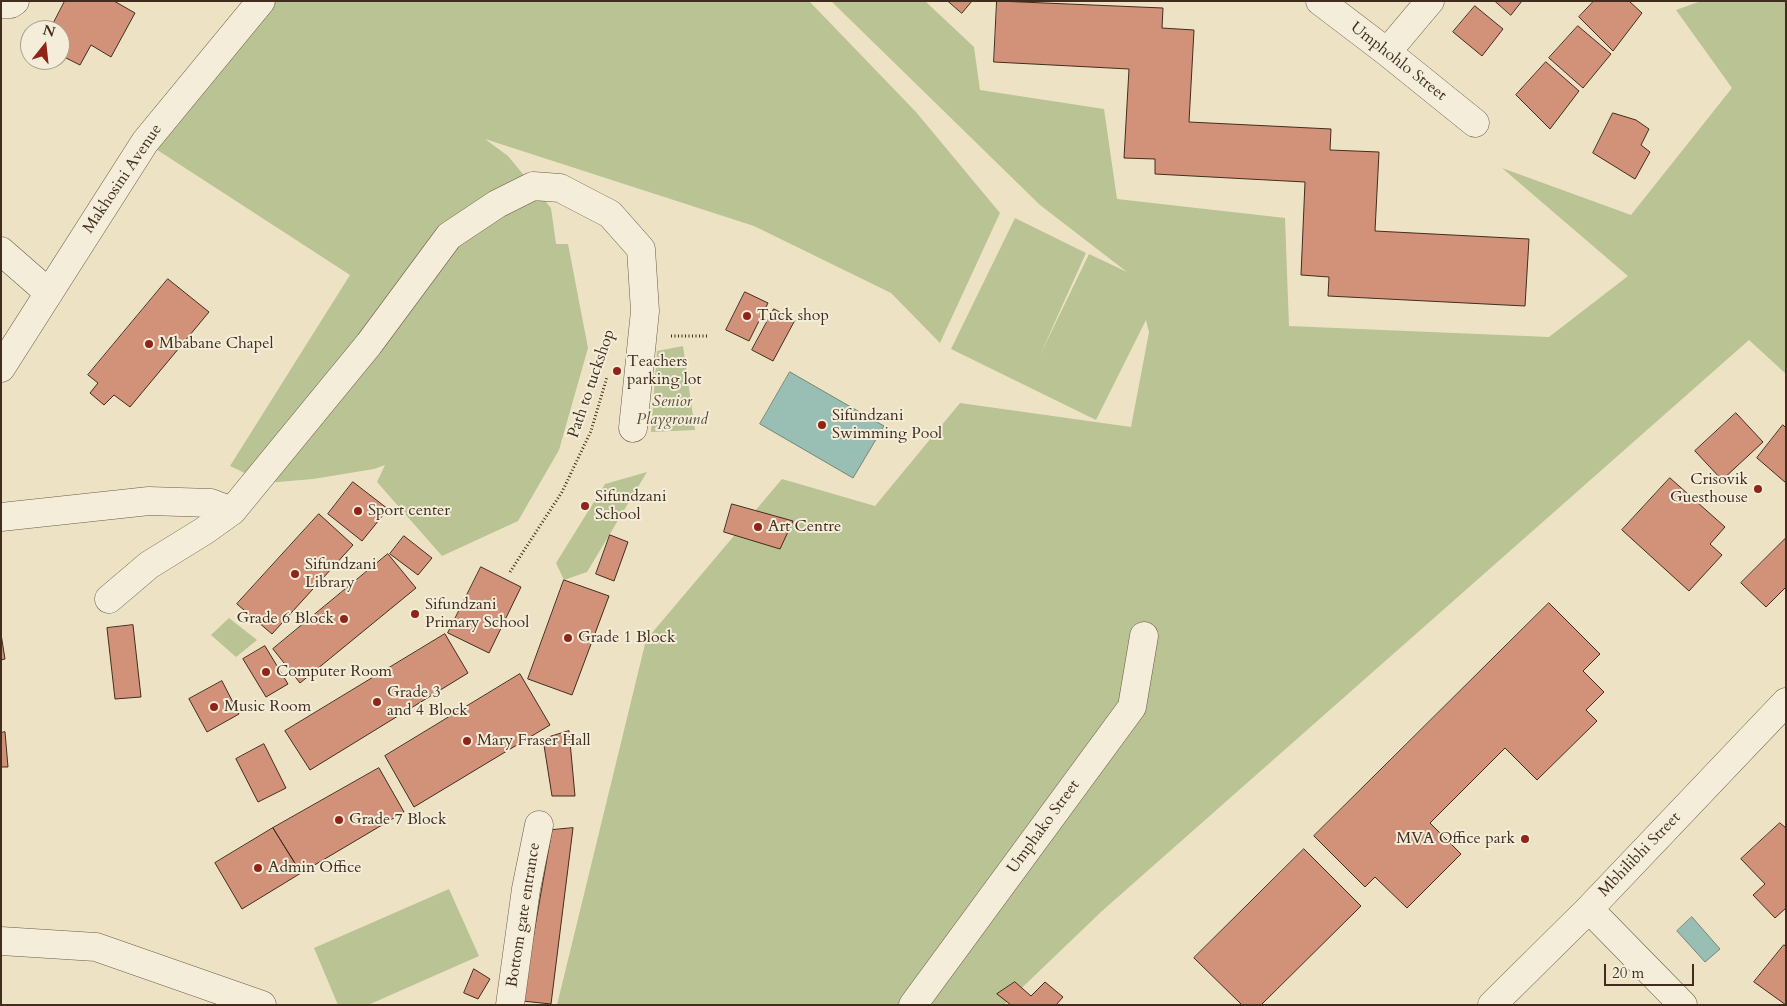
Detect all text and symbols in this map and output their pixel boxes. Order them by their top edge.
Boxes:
street label: Umphohlo Street [1346,18,1450,106]
north arrow [20,20,70,70]
text: N [41,20,57,42]
street label: Makhosini Avenue [79,121,167,237]
place label: Tuck shop [757,306,829,326]
marker: Tuck shop [741,310,753,322]
street label: Path to tuckshop [564,327,620,441]
place label: Mbabane Chapel [159,334,274,354]
marker: Mbabane Chapel [143,338,155,350]
place label: Teachers parking lot [627,352,701,390]
marker: Teachers parking lot [611,365,623,377]
park label: Senior Playground [636,392,708,430]
place label: Sifundzani Swimming Pool [832,406,942,444]
marker: Sifundzani Swimming Pool [816,419,828,431]
place label: Crisovik Guesthouse [1670,470,1748,508]
marker: Crisovik Guesthouse [1752,483,1764,495]
place label: Sifundzani School [595,487,666,525]
marker: Sifundzani School [579,500,591,512]
place label: Sport center [368,501,450,521]
marker: Sport center [352,505,364,517]
place label: Art Centre [768,517,841,537]
marker: Art Centre [752,521,764,533]
place label: Sifundzani Library [305,555,376,593]
marker: Sifundzani Library [289,568,301,580]
place label: Sifundzani Primary School [425,595,529,633]
marker: Sifundzani Primary School [409,608,421,620]
place label: Grade 6 Block [237,609,334,629]
marker: Grade 6 Block [338,613,350,625]
place label: Grade 1 Block [578,628,675,648]
marker: Grade 1 Block [562,632,574,644]
place label: Computer Room [276,662,392,682]
marker: Computer Room [260,666,272,678]
place label: Grade 3 and 4 Block [387,683,468,721]
marker: Grade 3 and 4 Block [371,696,383,708]
place label: Music Room [224,697,311,717]
marker: Music Room [208,701,220,713]
place label: Mary Fraser Hall [477,731,591,751]
marker: Mary Fraser Hall [461,735,473,747]
street label: Umphako Street [1004,777,1084,877]
street label: Mbhilibhi Street [1595,809,1685,901]
place label: Grade 7 Block [349,810,446,830]
marker: Grade 7 Block [333,814,345,826]
place label: MVA Office park [1396,829,1515,849]
marker: MVA Office park [1519,833,1531,845]
street label: Bottom gate entrance [503,841,545,989]
place label: Admin Office [268,858,362,878]
marker: Admin Office [252,862,264,874]
scale bar [1607,954,1697,986]
text: 20 m [1612,963,1644,983]

